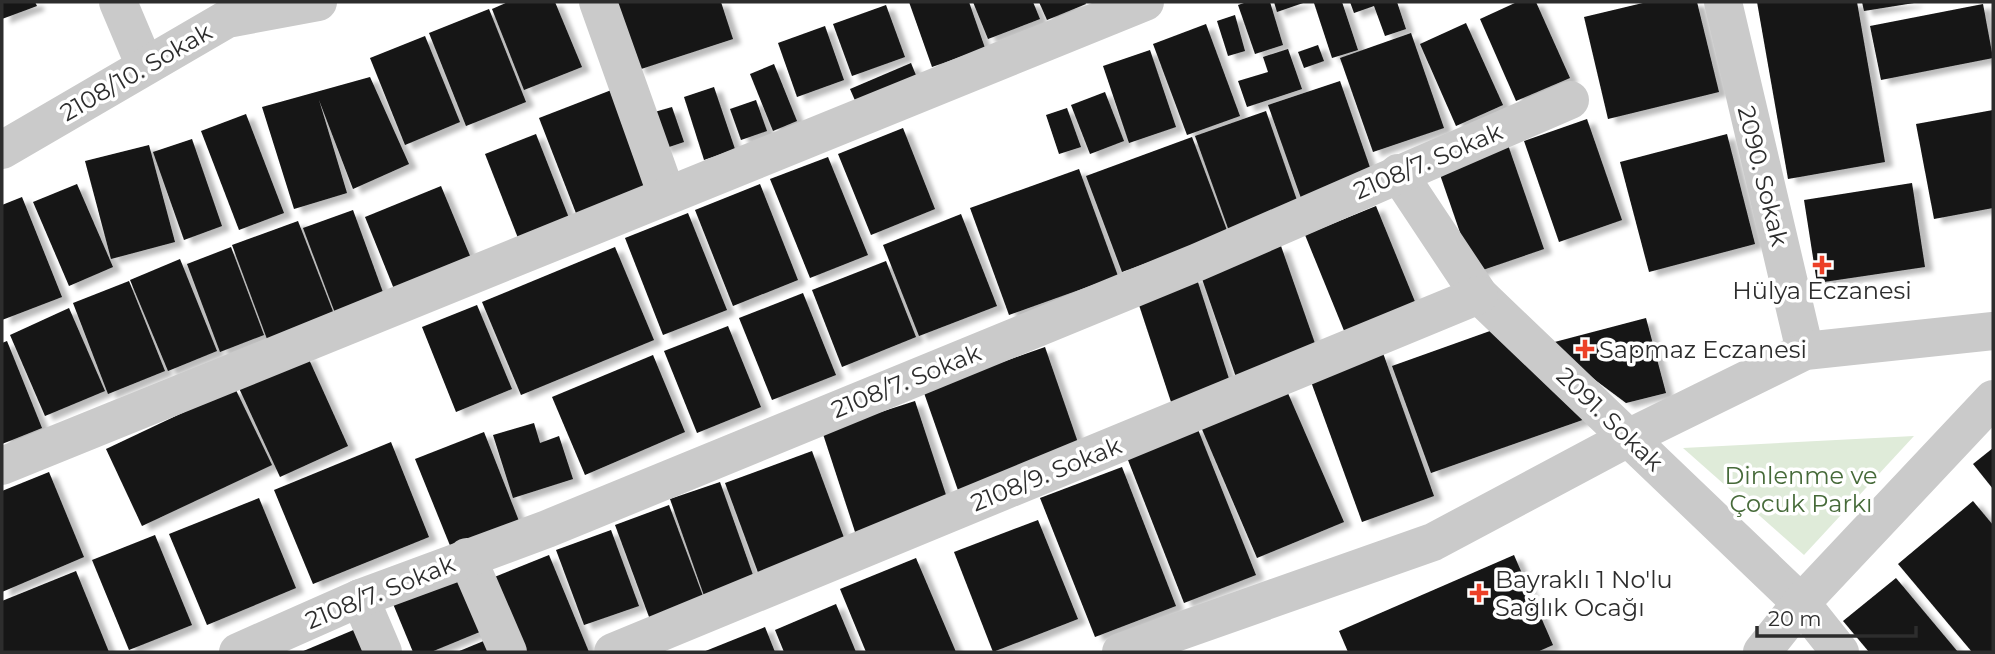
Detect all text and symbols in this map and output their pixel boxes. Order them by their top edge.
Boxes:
street label: 2108/10. Sokak [55,17,218,127]
street label: 2090. Sokak [1732,103,1795,250]
street label: 2108/7. Sokak [1349,116,1507,205]
marker: Hülya Eczanesi [1814,257,1830,273]
place label: Hülya Eczanesi [1732,276,1912,305]
place label: Sapmaz Eczanesi [1599,335,1807,364]
street label: 2108/7. Sokak [827,338,986,424]
marker: Sapmaz Eczanesi [1577,341,1593,357]
street label: 2091. Sokak [1551,361,1670,477]
street label: 2108/9. Sokak [967,430,1126,517]
park label: Dinlenme ve Çocuk Parkı [1724,461,1878,518]
street label: 2108/7. Sokak [301,549,460,635]
place label: Bayraklı 1 No'lu Sağlık Ocağı [1495,565,1673,622]
marker: Bayraklı 1 No'lu Sağlık Ocağı [1469,583,1489,603]
scale bar [1757,594,1916,638]
text: 20 m [1768,606,1822,631]

